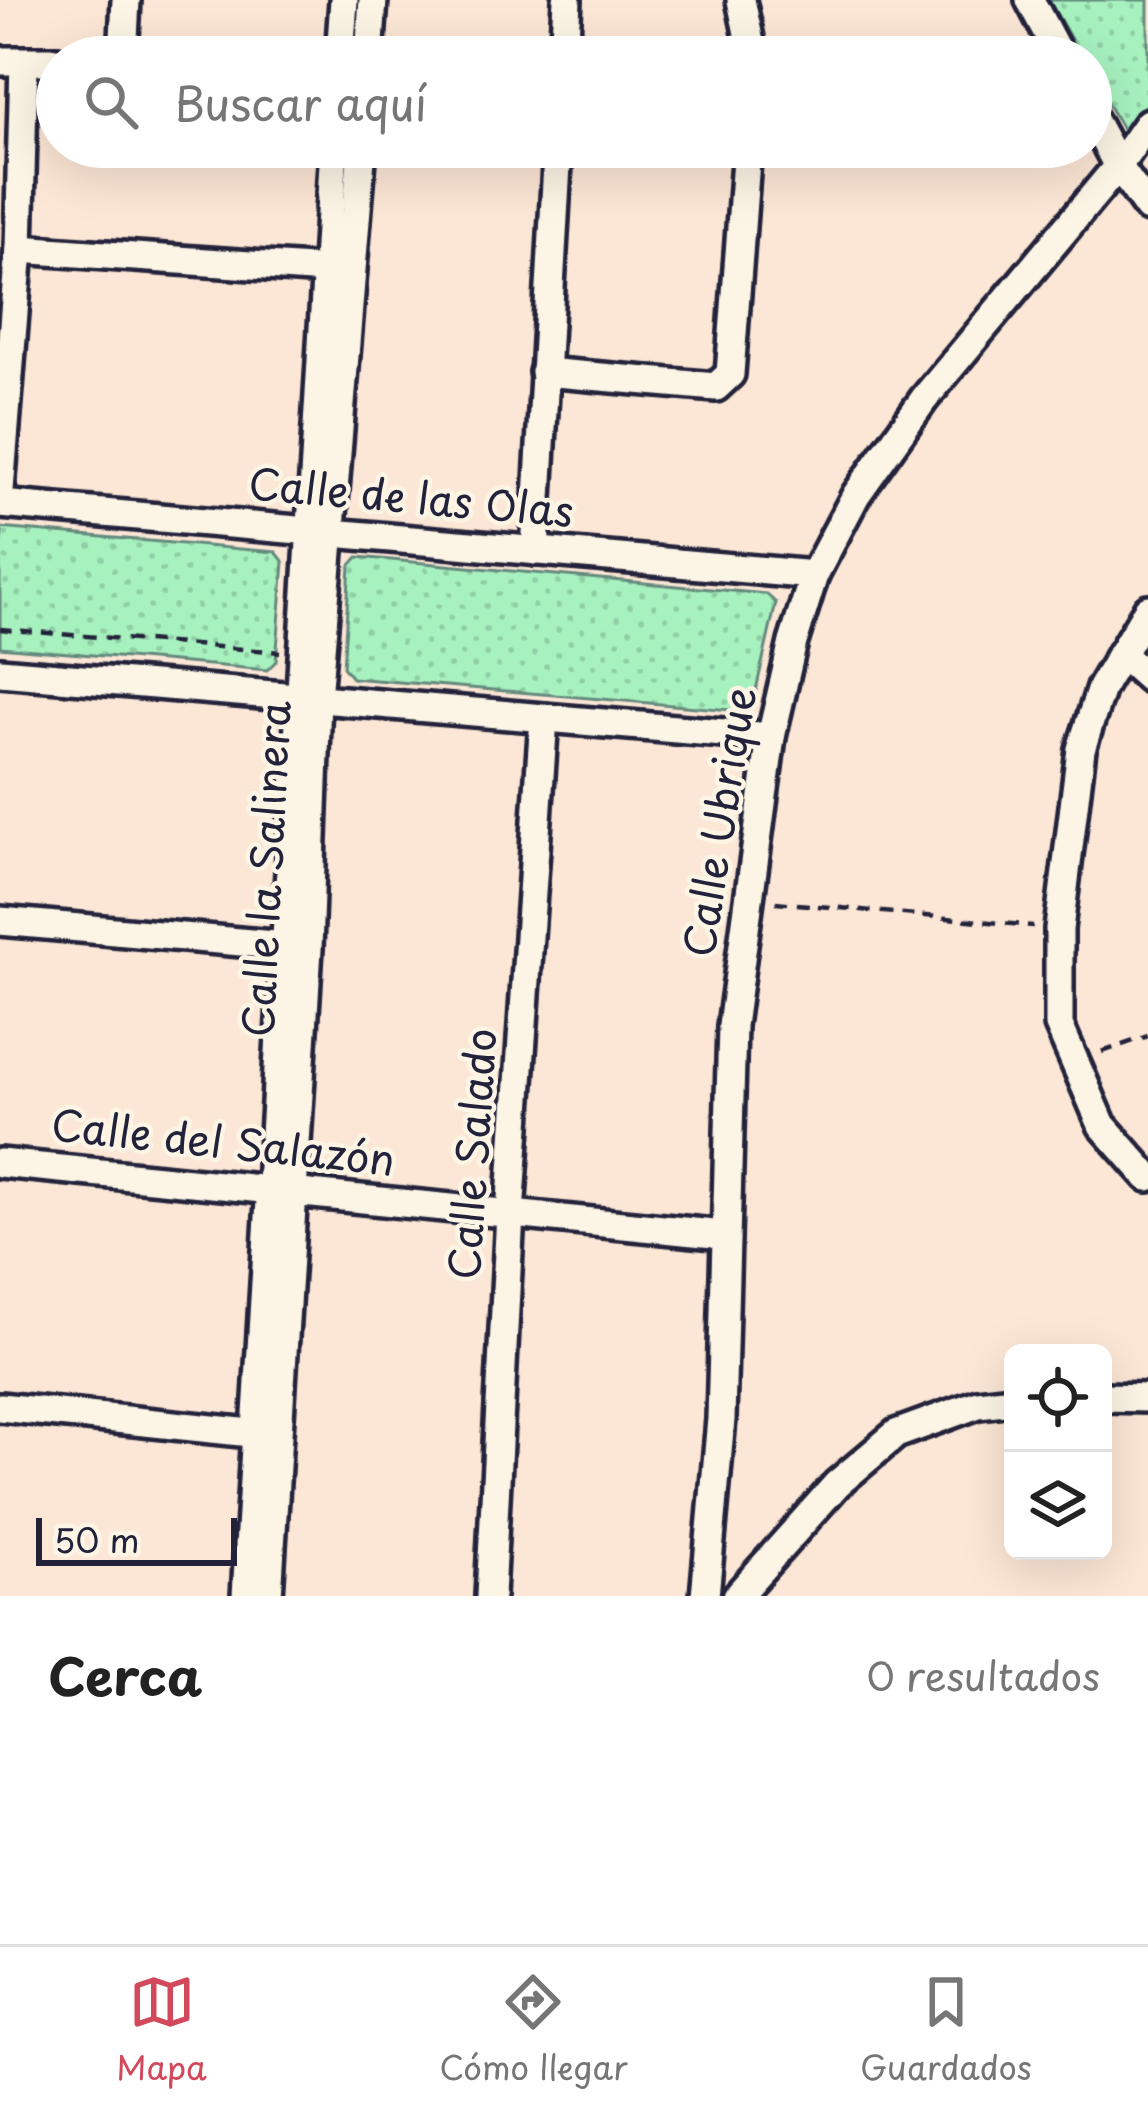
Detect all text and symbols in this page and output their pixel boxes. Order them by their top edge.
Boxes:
search box [36,36,1112,168]
text: Buscar aquí [174,68,427,136]
icon: search [78,69,144,135]
street label: Calle de las Olas [246,450,576,541]
street label: Calle Ubrique [665,682,770,961]
street label: Calle la Salinera [224,699,305,1039]
street label: Calle Salado [430,1026,511,1282]
street label: Calle del Salazón [48,1091,398,1190]
map controls [1004,1344,1112,1560]
button: locate [1004,1344,1112,1452]
button: layers [1004,1452,1112,1560]
scale bar [36,1512,237,1565]
text: 50 m [54,1514,140,1564]
text: Cerca [48,1636,202,1713]
text: 0 resultados [866,1645,1100,1704]
tab: Mapa [116,1969,207,2091]
tab: Cómo llegar [439,1969,628,2091]
tab: Guardados [860,1969,1032,2091]

